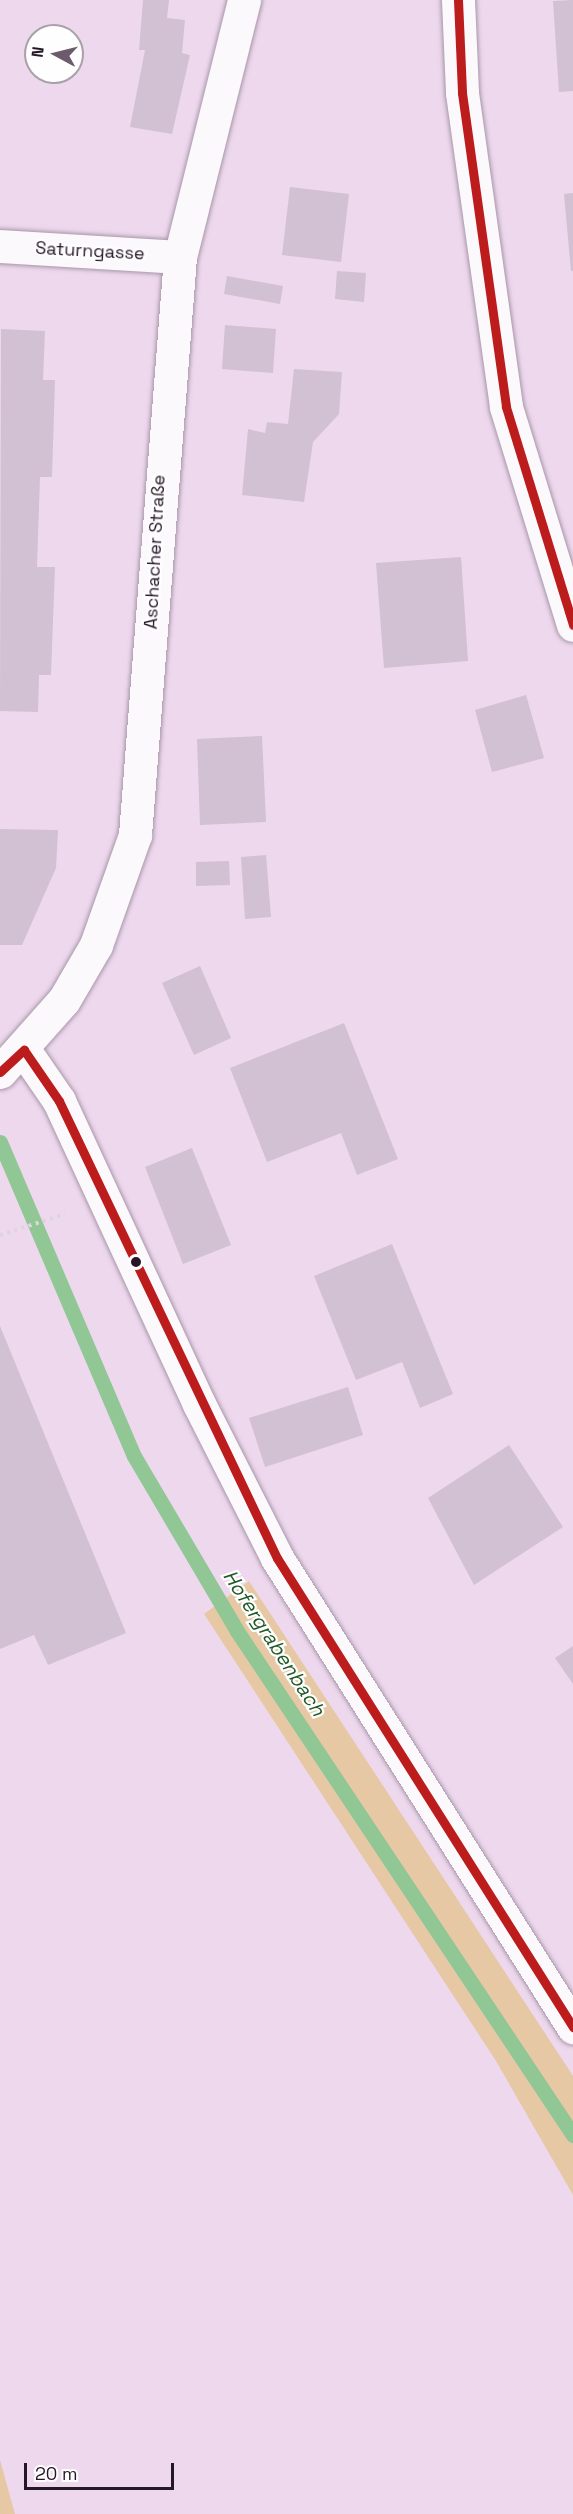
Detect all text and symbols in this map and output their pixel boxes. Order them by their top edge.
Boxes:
north arrow [24,24,84,84]
text: N [27,45,49,59]
street label: Saturngasse [35,237,145,265]
street label: Aschacher Straße [140,474,170,630]
unlabelled marker [130,1256,142,1268]
water label: Hofergrabenbach [218,1565,330,1721]
scale bar [27,2451,177,2489]
text: 20 m [35,2462,78,2485]

